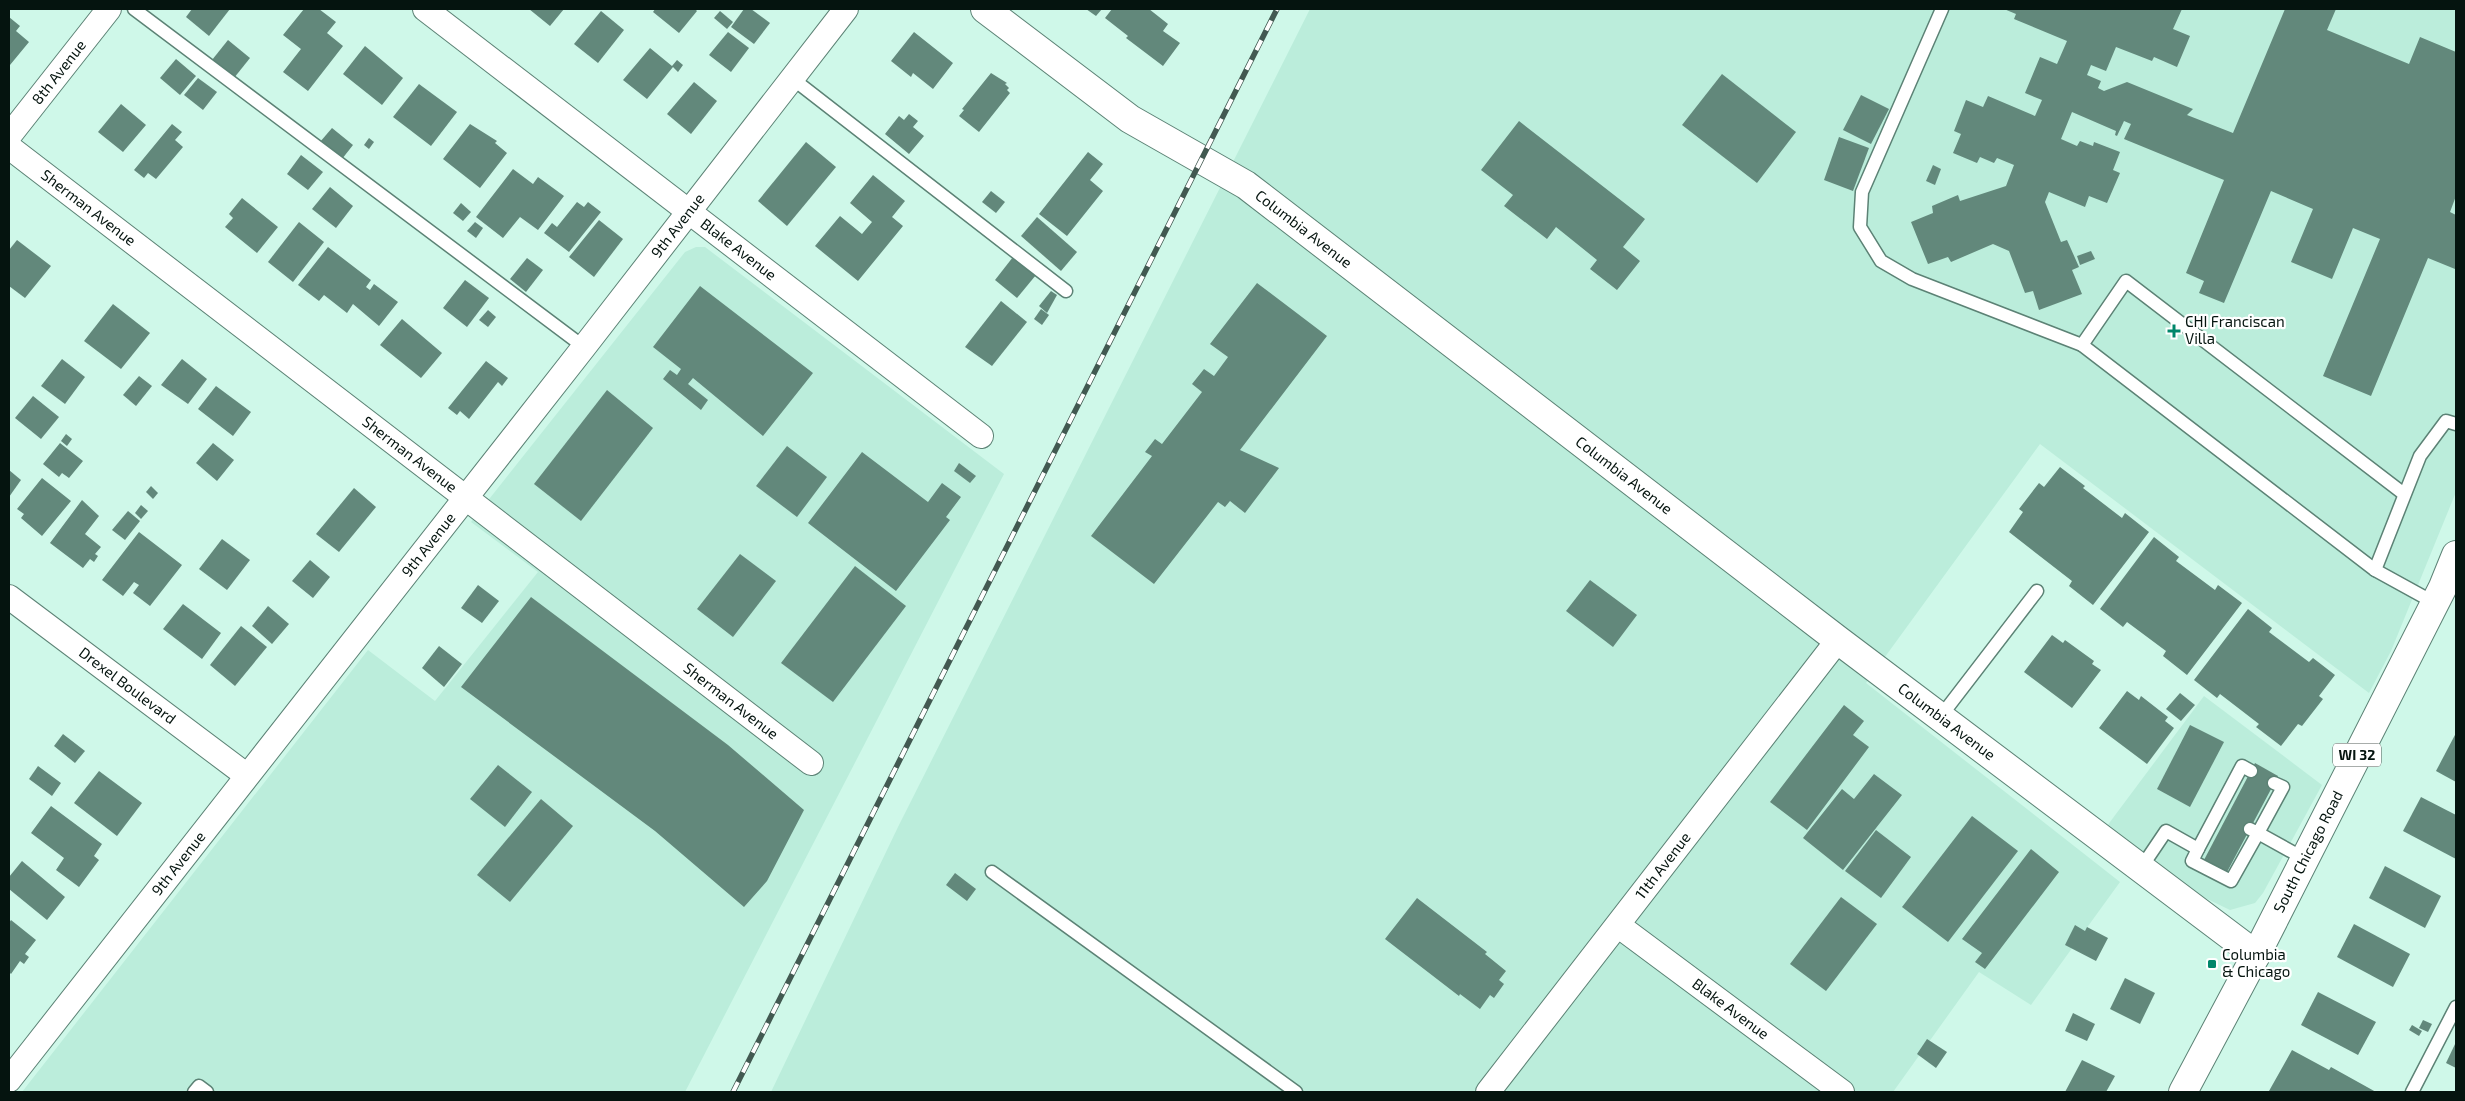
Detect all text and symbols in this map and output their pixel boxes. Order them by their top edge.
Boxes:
street label: 8th Avenue [27,36,89,108]
street label: Sherman Avenue [38,165,140,249]
street label: Columbia Avenue [1252,186,1356,271]
street label: 9th Avenue [647,189,708,261]
street label: Blake Avenue [697,214,780,284]
place label: CHI Franciscan Villa [2185,312,2285,347]
marker: CHI Franciscan Villa [2167,324,2181,338]
street label: Sherman Avenue [359,412,461,496]
street label: Columbia Avenue [1573,432,1676,517]
street label: 9th Avenue [397,509,459,580]
street label: Drexel Boulevard [76,643,180,727]
street label: Sherman Avenue [680,658,782,743]
street label: Columbia Avenue [1895,679,1999,763]
road number: WI 32 [2333,744,2381,766]
street label: South Chicago Road [2269,787,2346,915]
street label: 9th Avenue [147,827,209,899]
street label: 11th Avenue [1631,828,1694,902]
place label: Columbia & Chicago [2222,945,2290,980]
marker: Columbia & Chicago [2206,958,2218,970]
street label: Blake Avenue [1689,974,1773,1043]

